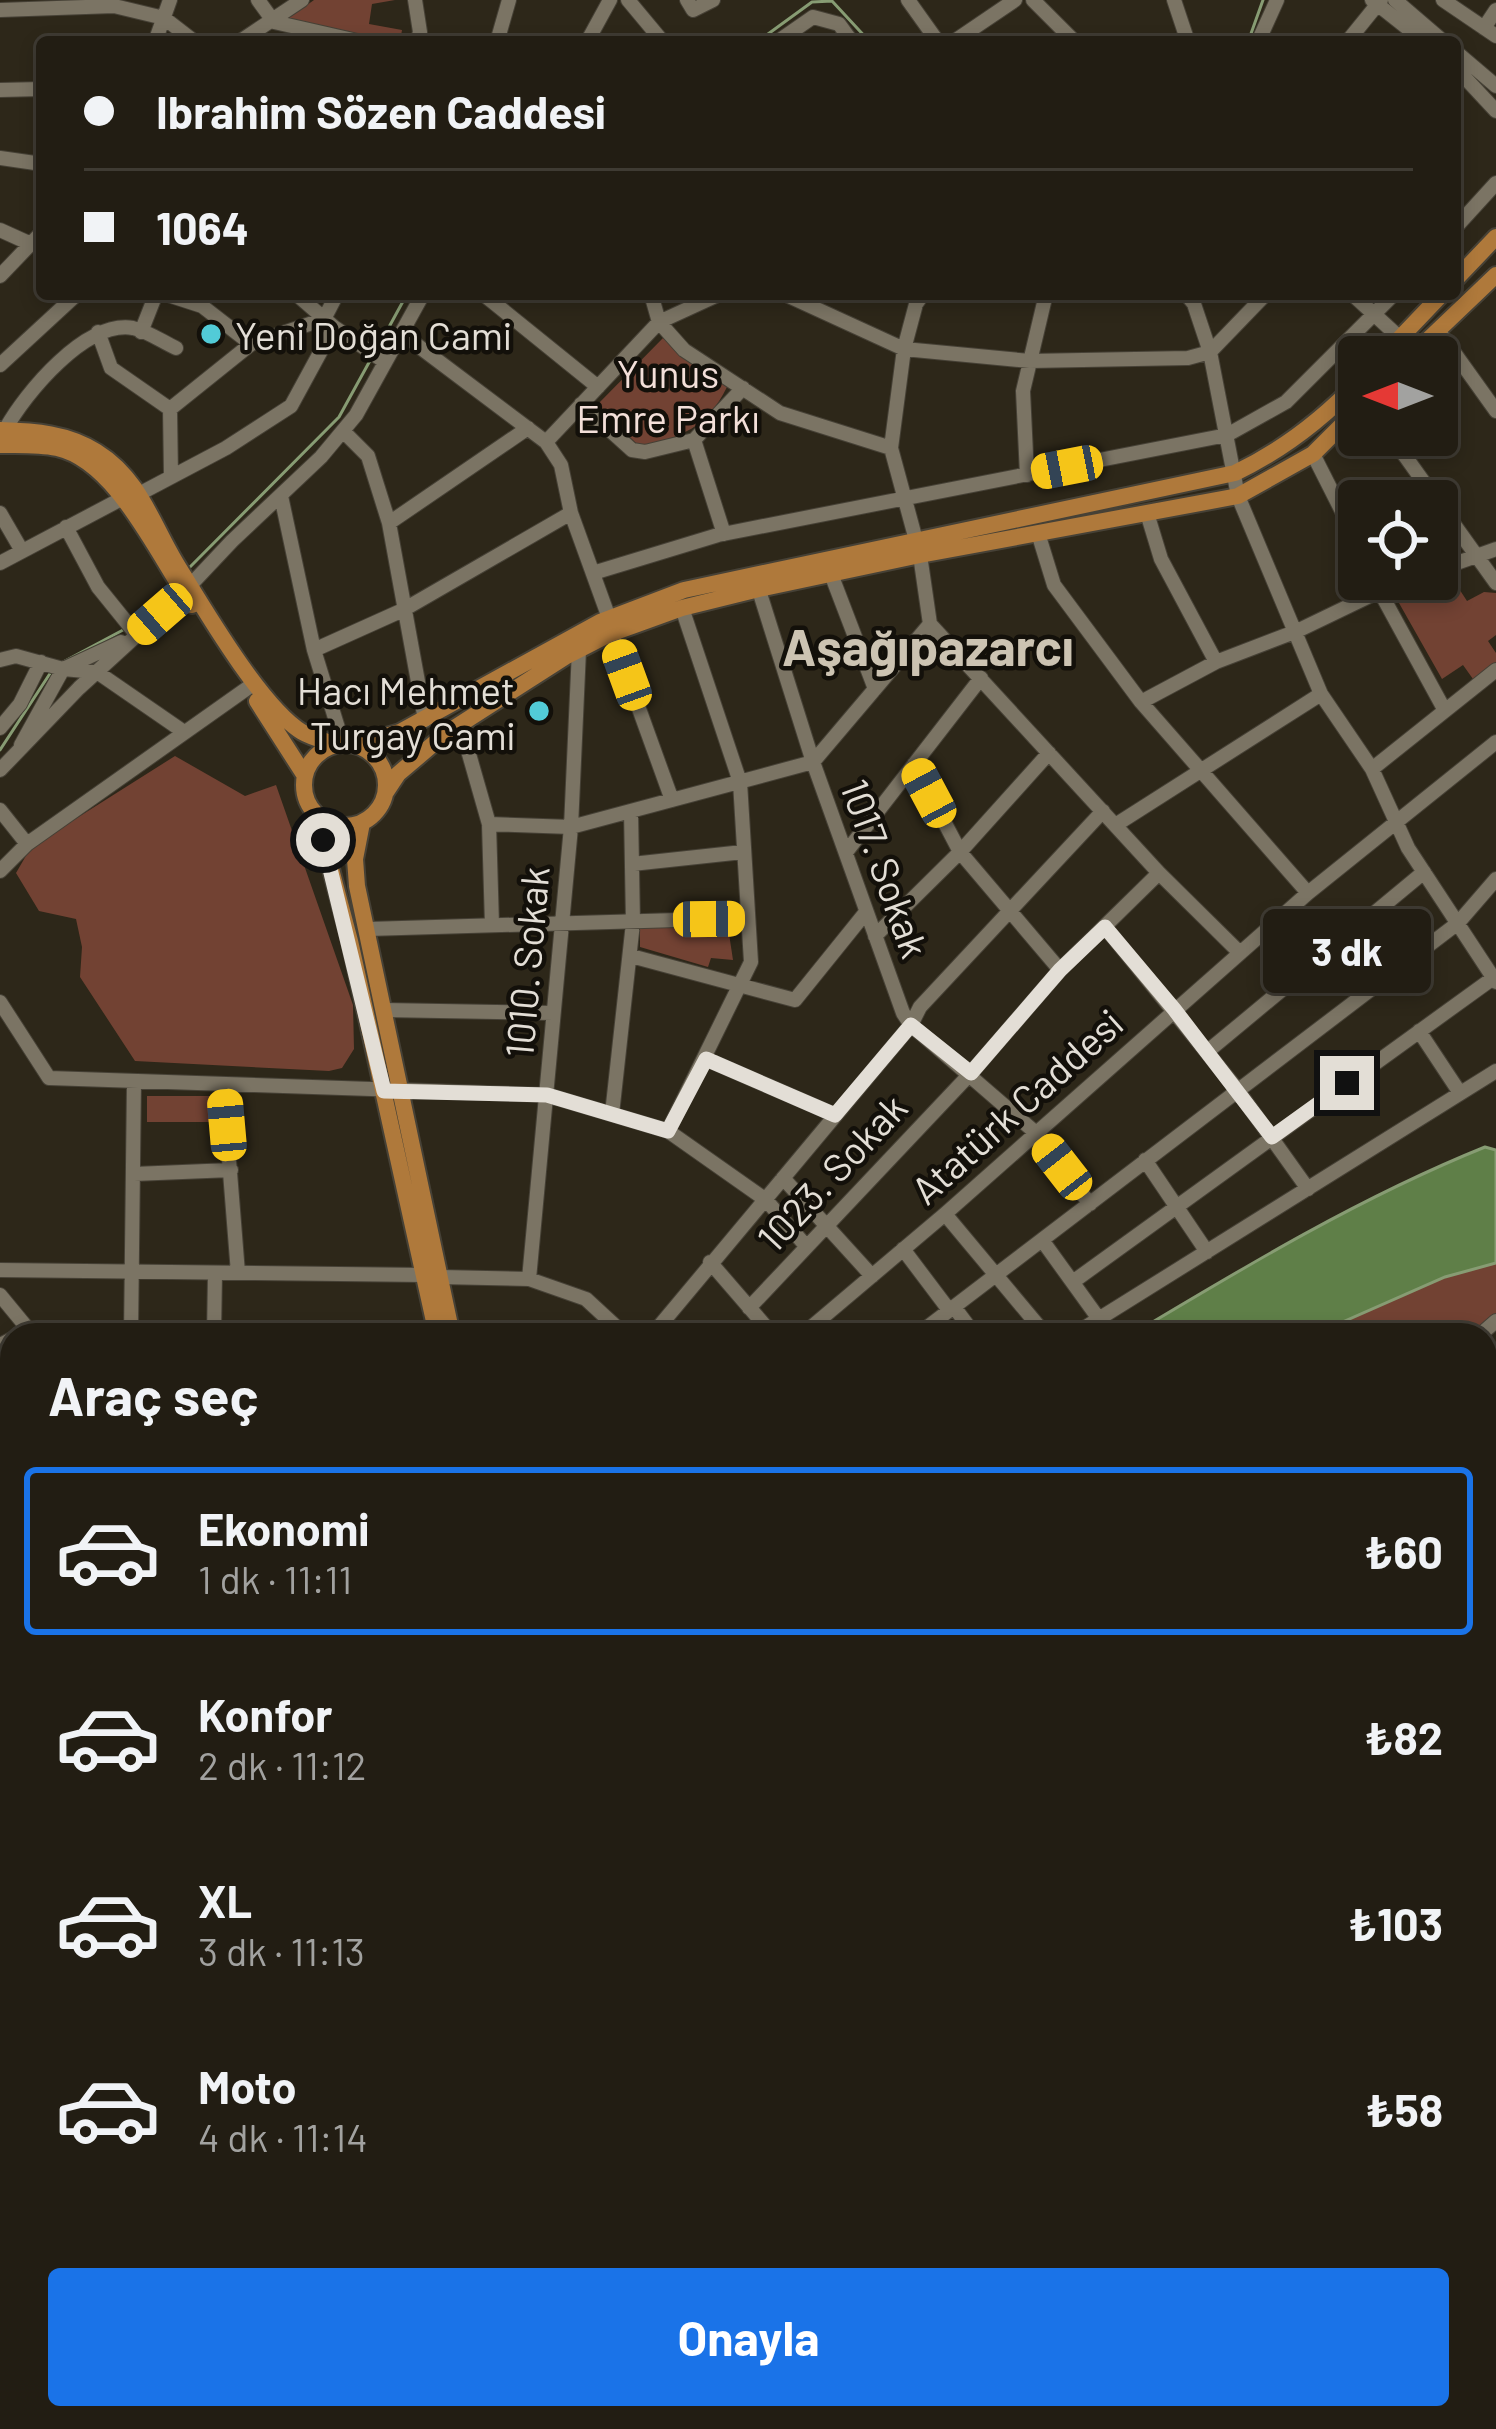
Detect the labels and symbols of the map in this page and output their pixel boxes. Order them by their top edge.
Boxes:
place label: Yeni Doğan Cami [235,311,511,358]
marker: Yeni Doğan Cami [198,321,224,347]
north arrow [1338,336,1458,456]
park label: Yunus Emre Parkı [576,349,760,441]
car [1028,442,1106,492]
car [121,577,199,651]
district label: Aşağıpazarcı [782,615,1074,677]
car [598,635,656,715]
place label: Hacı Mehmet Turgay Cami [297,666,515,758]
marker: Hacı Mehmet Turgay Cami [526,698,552,724]
car [896,753,962,833]
street label: 1017. Sokak [832,772,940,964]
route start [296,813,350,867]
street label: 1010. Sokak [494,865,558,1059]
car [673,900,745,938]
callout: 3 dk [1263,909,1431,993]
street label: Atatürk Caddesi [901,999,1131,1213]
route end [1320,1056,1374,1110]
street label: 1023. Sokak [746,1084,916,1260]
car [206,1088,248,1162]
car [1026,1128,1098,1206]

